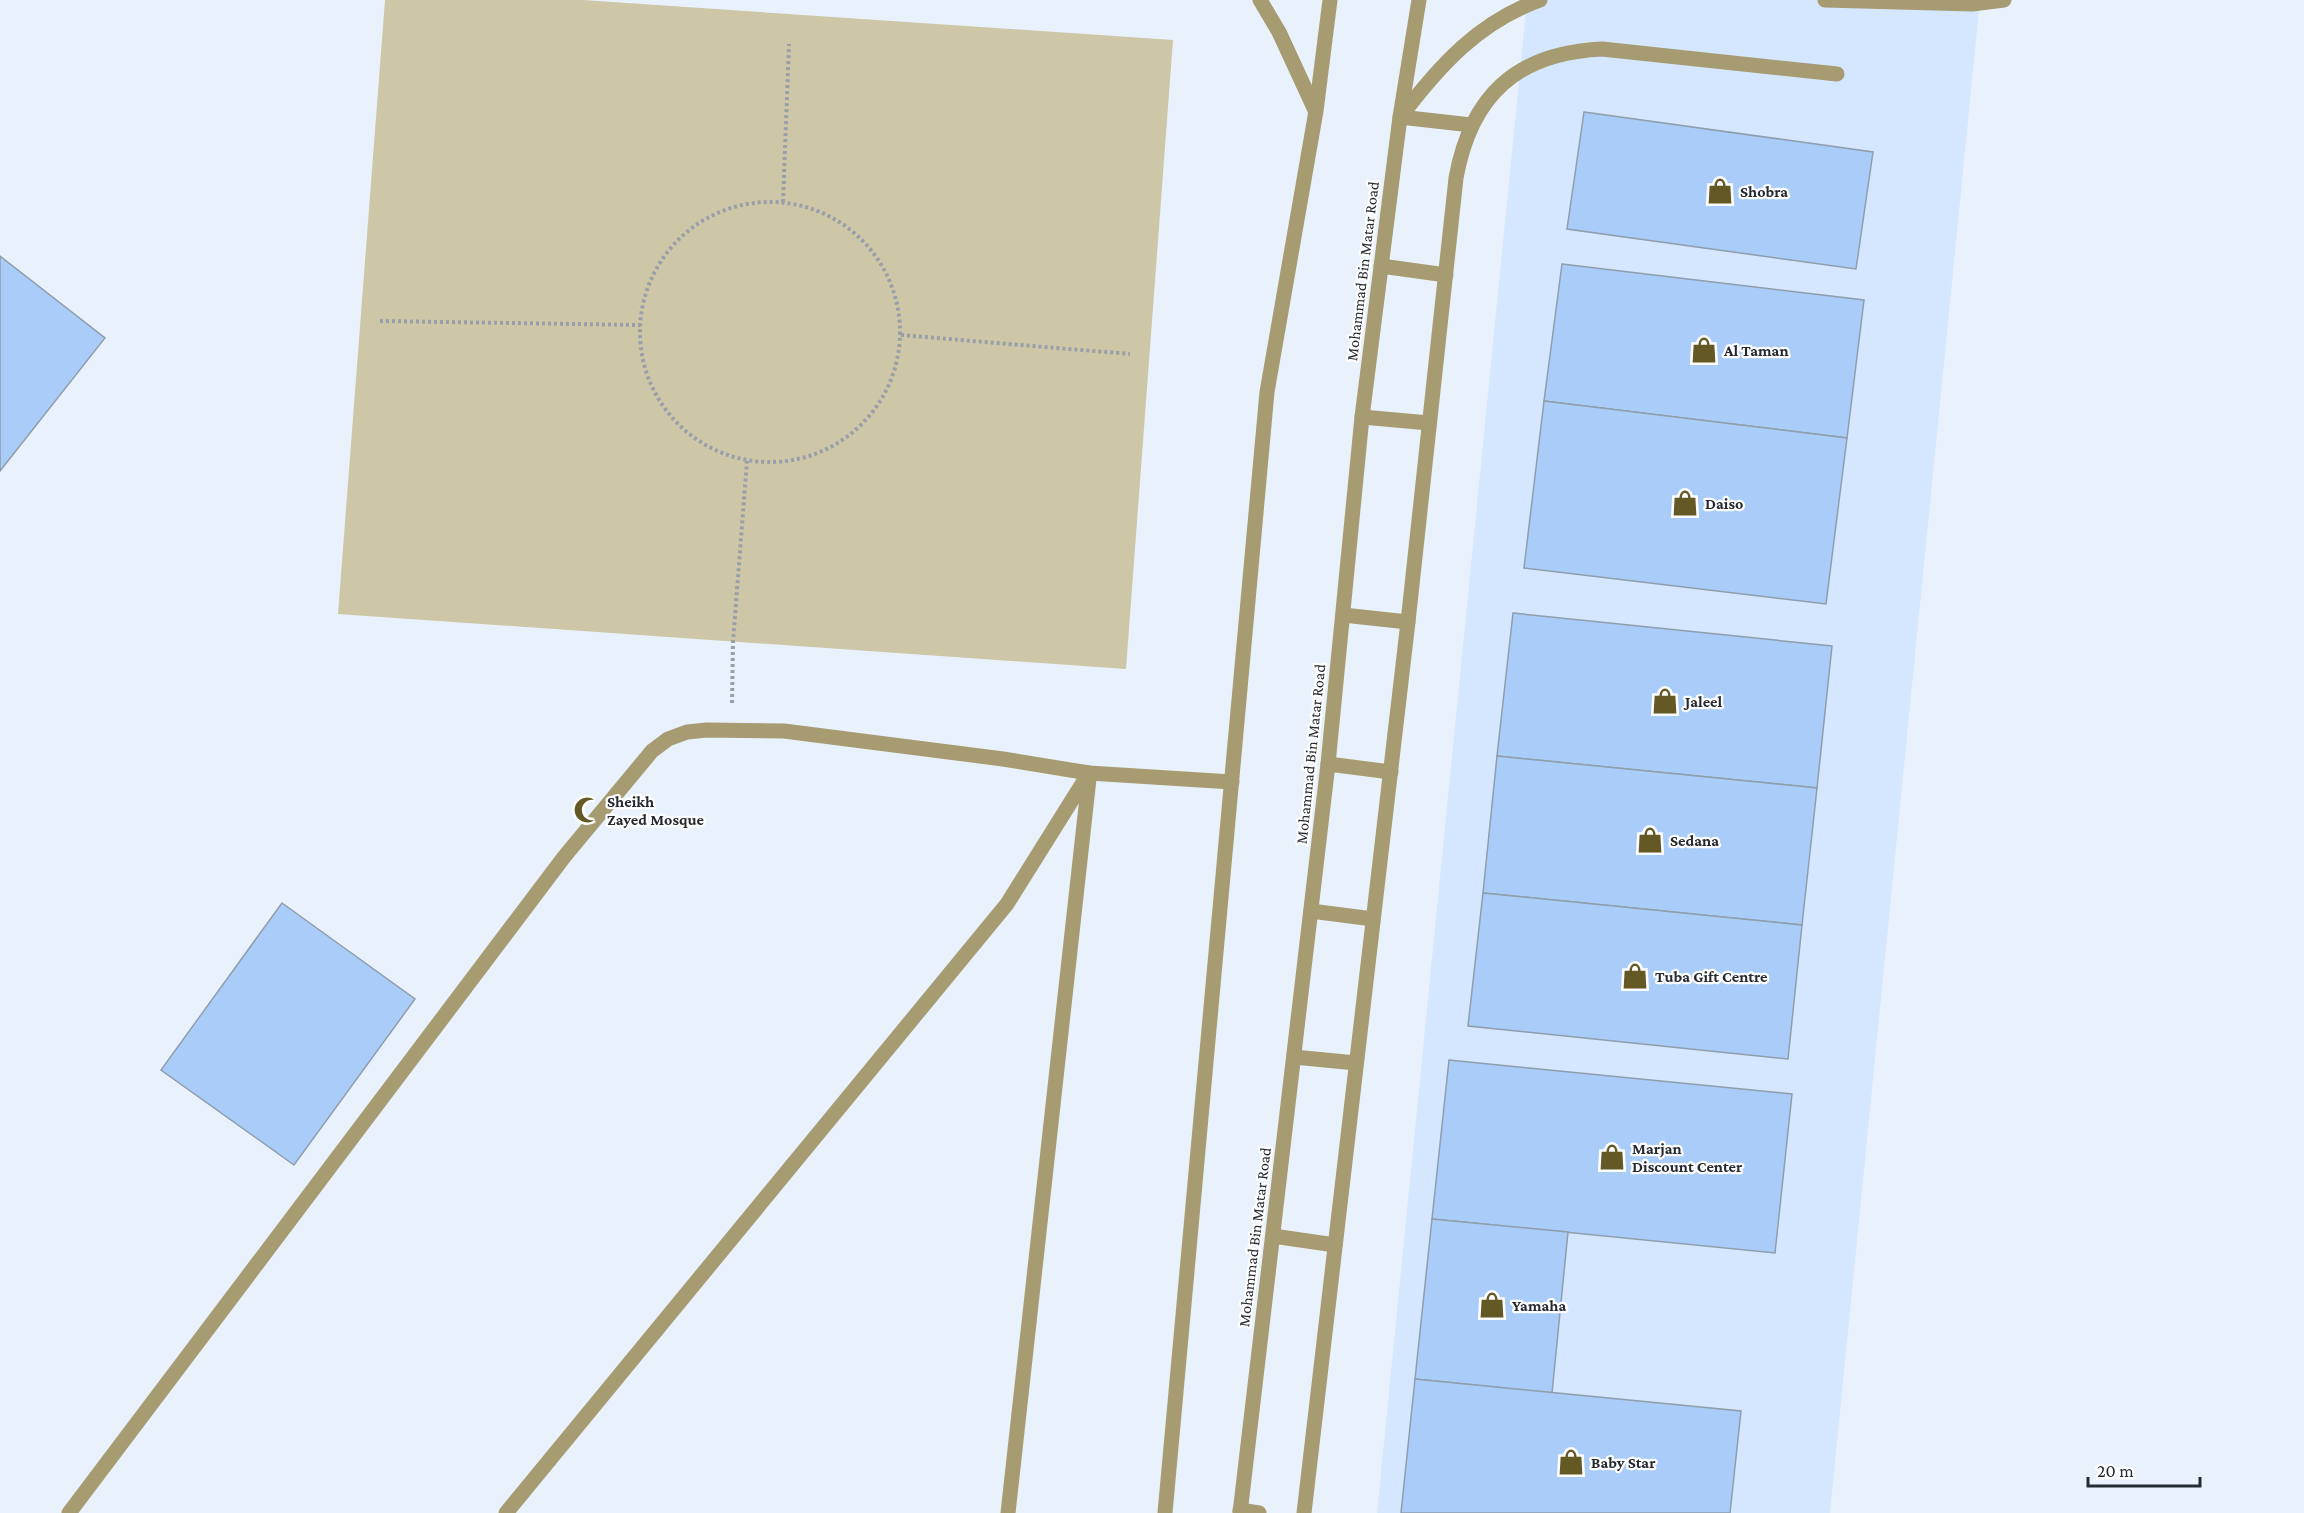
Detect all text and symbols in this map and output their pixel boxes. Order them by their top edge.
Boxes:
shop icon: Shobra [1705,176,1735,206]
street label: Mohammad Bin Matar Road [1343,180,1382,362]
place label: Shobra [1740,183,1788,200]
shop icon: Al Taman [1689,335,1719,365]
place label: Al Taman [1723,342,1789,359]
shop icon: Daiso [1670,488,1700,518]
place label: Daiso [1705,495,1743,512]
street label: Mohammad Bin Matar Road [1293,663,1328,845]
shop icon: Jaleel [1650,686,1680,716]
place label: Jaleel [1683,693,1723,710]
place label: Sheikh Zayed Mosque [607,793,705,828]
mosque icon: Sheikh Zayed Mosque [572,795,602,825]
shop icon: Sedana [1635,825,1665,855]
place label: Sedana [1670,832,1719,849]
shop icon: Tuba Gift Centre [1620,961,1650,991]
place label: Tuba Gift Centre [1655,968,1768,985]
place label: Marjan Discount Center [1632,1140,1743,1175]
shop icon: Marjan Discount Center [1597,1142,1627,1172]
street label: Mohammad Bin Matar Road [1235,1146,1274,1328]
shop icon: Yamaha [1477,1290,1507,1320]
place label: Yamaha [1512,1297,1566,1314]
shop icon: Baby Star [1556,1447,1586,1477]
scale bar [2088,1450,2200,1488]
place label: Baby Star [1591,1454,1656,1471]
text: 20 m [2097,1461,2134,1481]

